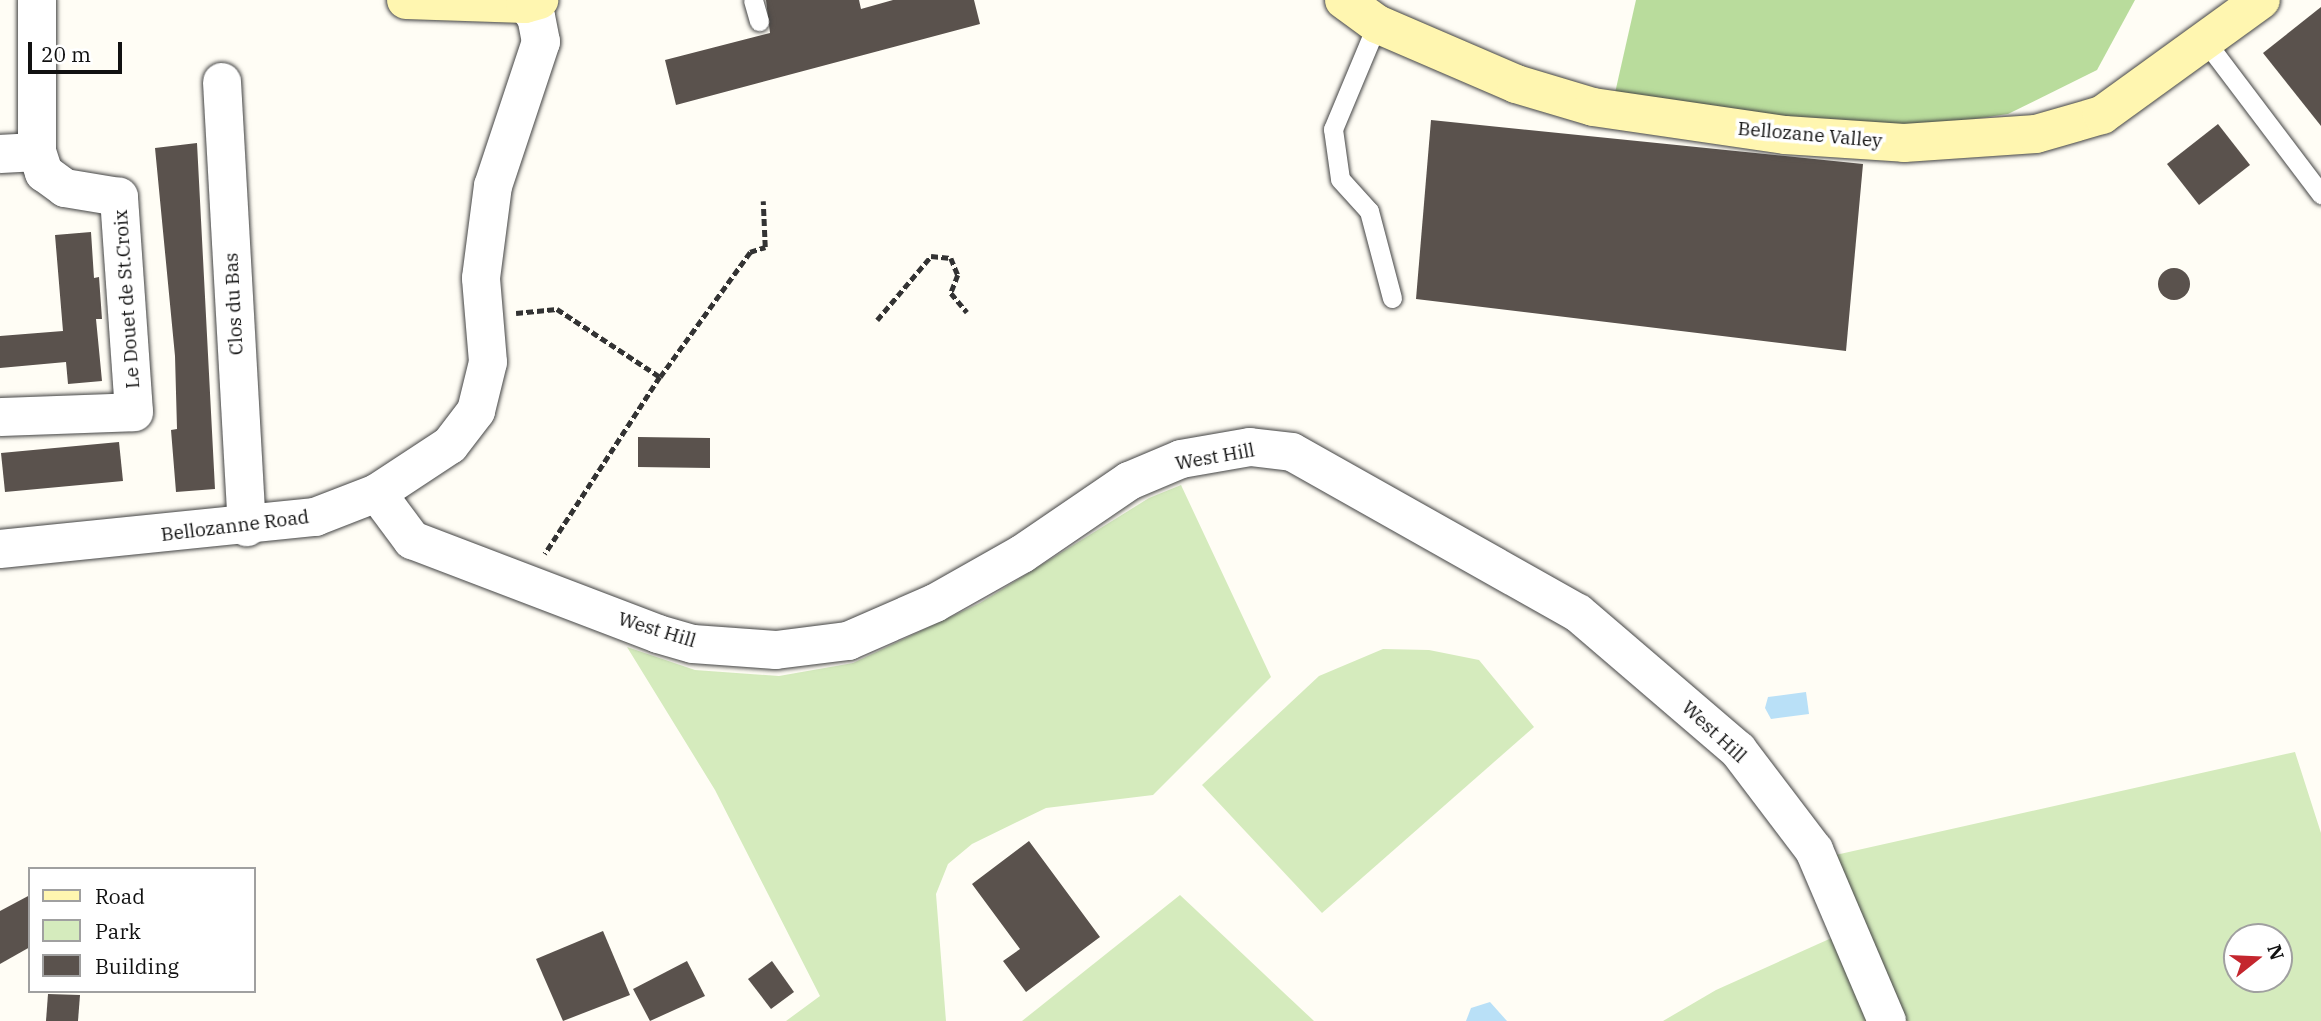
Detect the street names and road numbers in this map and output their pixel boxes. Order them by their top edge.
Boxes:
street label: Bellozane Valley [1737,117,1883,153]
street label: Le Douet de St.Croix [109,209,145,389]
street label: Clos du Bas [220,252,248,356]
street label: West Hill [1173,439,1257,475]
street label: Bellozanne Road [160,506,310,546]
street label: West Hill [615,607,699,653]
street label: West Hill [1677,696,1751,768]

